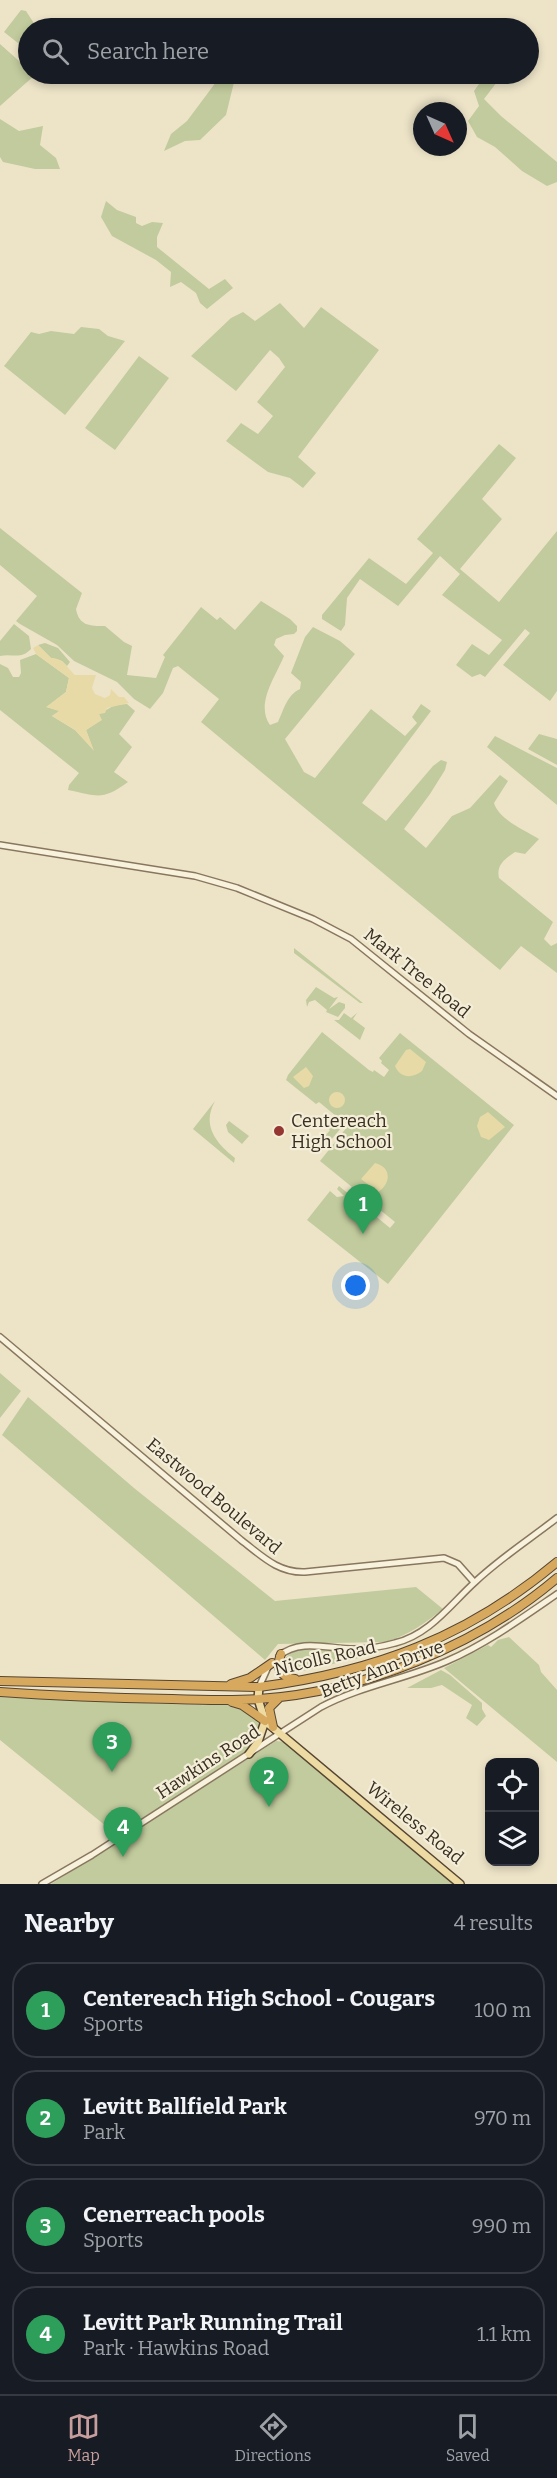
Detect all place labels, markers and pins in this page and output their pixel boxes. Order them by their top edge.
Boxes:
place label: Centereach High School [291,1110,392,1153]
marker: Centereach High School [272,1124,286,1138]
pin: 1 [344,1184,382,1234]
pin: 3 [92,1722,132,1772]
pin: 2 [250,1758,288,1807]
pin: 4 [104,1808,142,1857]

